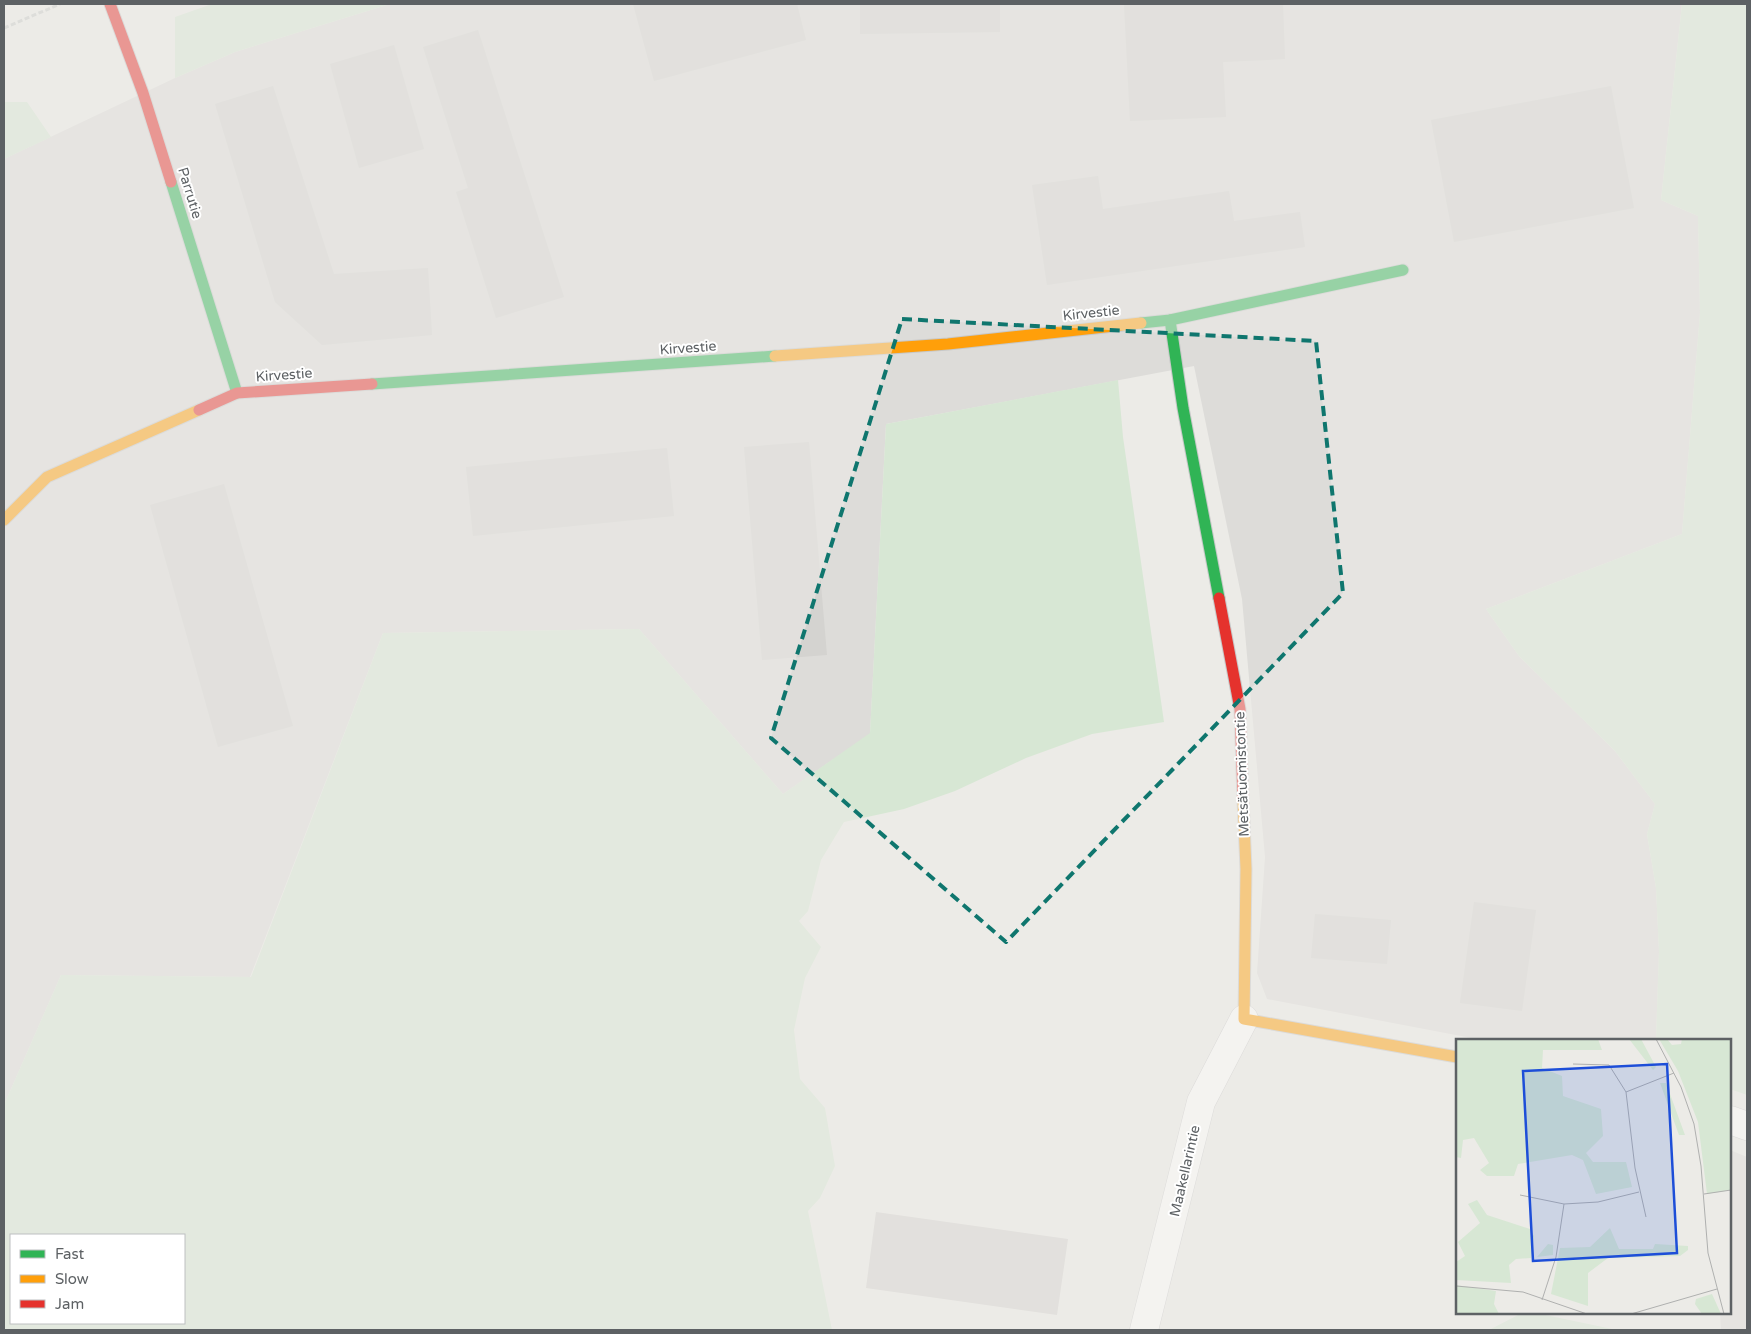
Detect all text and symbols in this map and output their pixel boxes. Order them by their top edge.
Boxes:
street label: Parrutie [174,165,206,221]
street label: Kirvestie [1062,302,1120,324]
street label: Kirvestie [659,338,717,358]
street label: Kirvestie [255,365,313,385]
street label: Metsätuomistontie [1231,711,1253,837]
inset map [1456,1039,1731,1314]
street label: Maakellarintie [1166,1123,1204,1218]
legend [10,1234,185,1324]
text: Fast [55,1245,85,1263]
text: Slow [55,1270,89,1288]
text: Jam [55,1295,84,1313]

